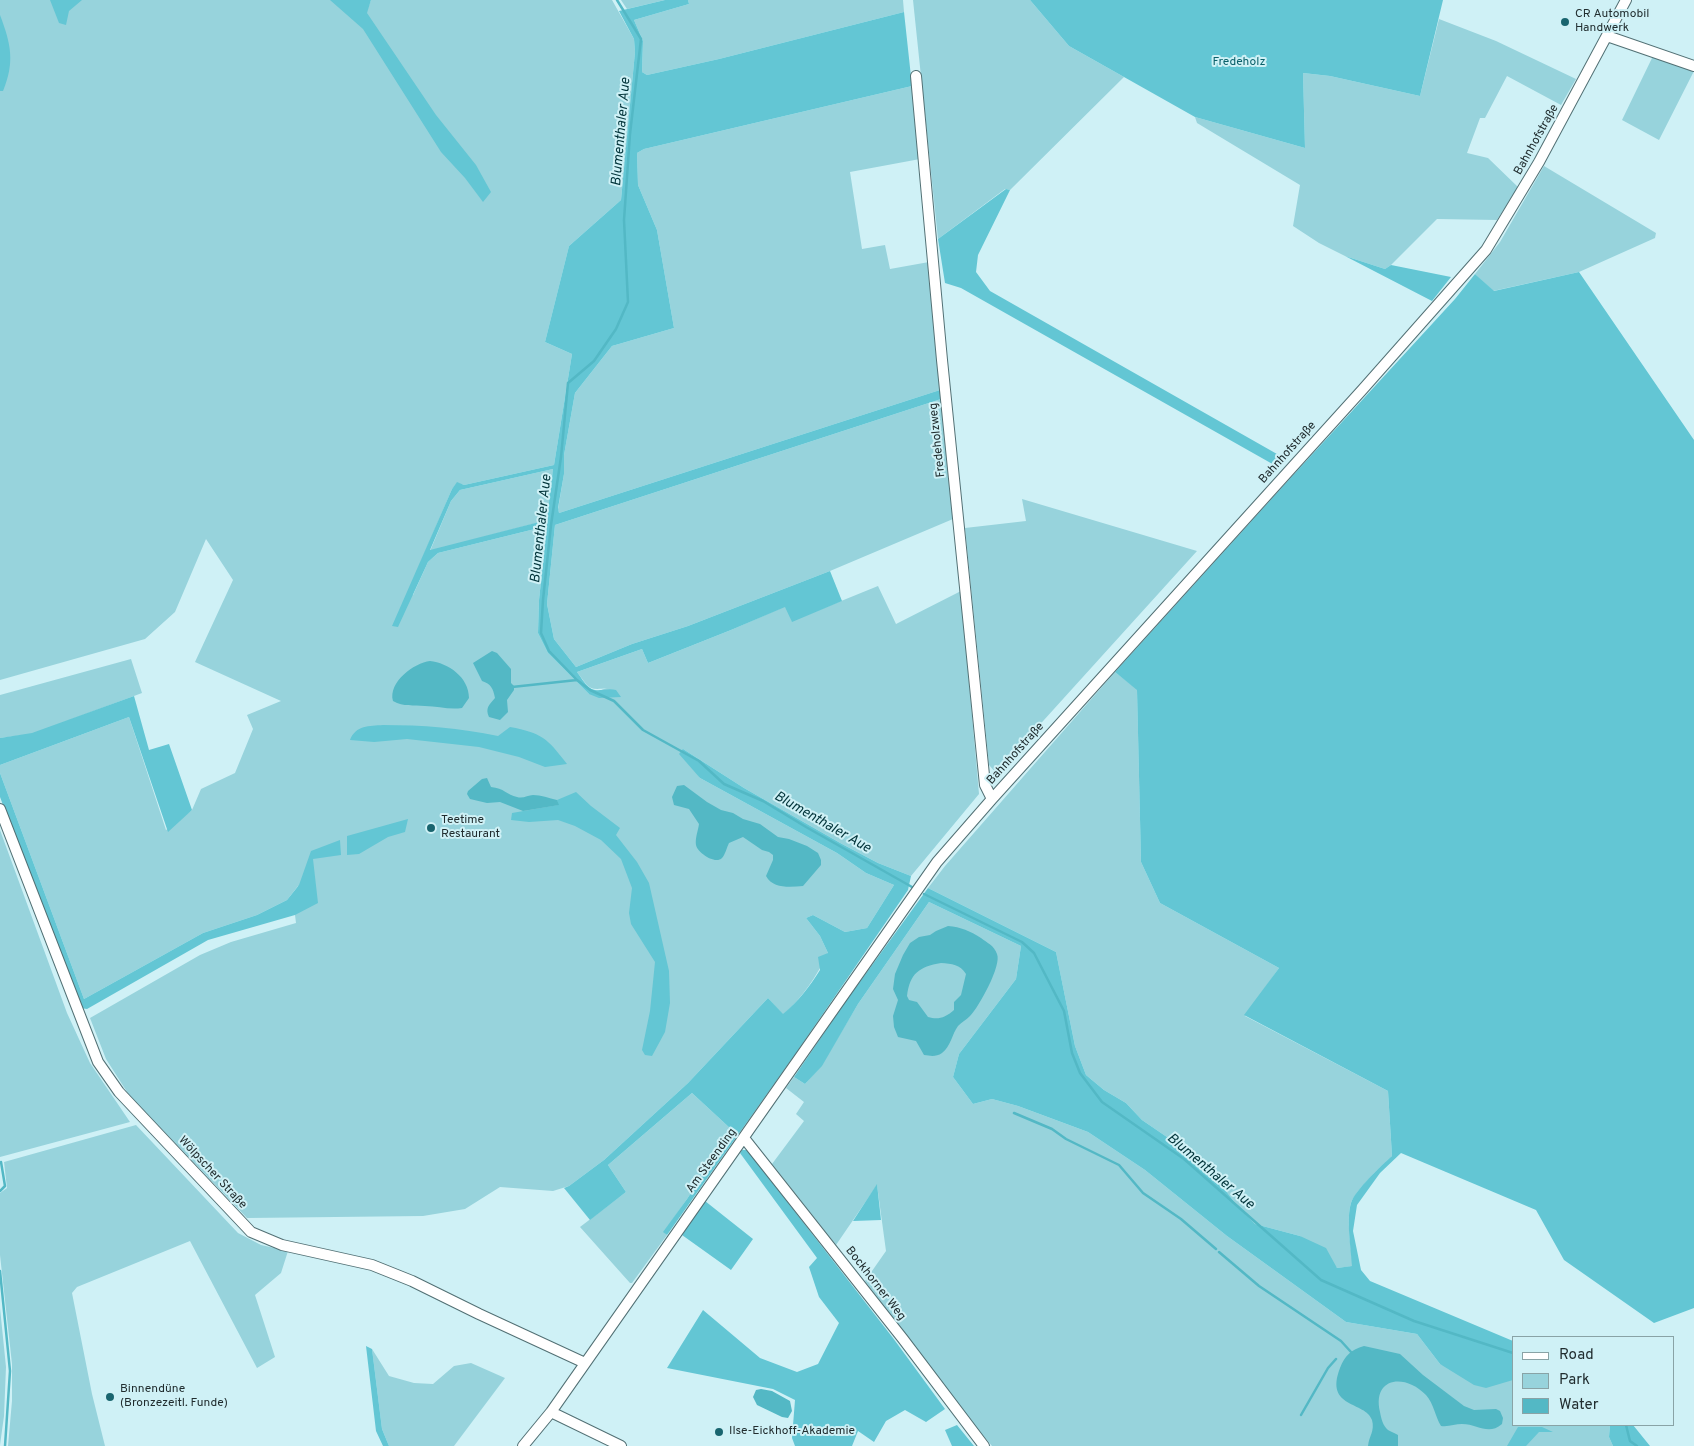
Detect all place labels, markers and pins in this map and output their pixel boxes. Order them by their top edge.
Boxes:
place label: CR Automobil Handwerk [1575,8,1649,36]
marker: CR Automobil Handwerk [1559,16,1571,28]
place label: Teetime Restaurant [441,814,500,842]
marker: Teetime Restaurant [425,822,437,834]
place label: Binnendüne (Bronzezeitl. Funde) [120,1383,228,1411]
marker: Binnendüne (Bronzezeitl. Funde) [104,1391,116,1403]
place label: Ilse-Eickhoff-Akademie [729,1425,855,1439]
marker: Ilse-Eickhoff-Akademie [713,1426,725,1438]

